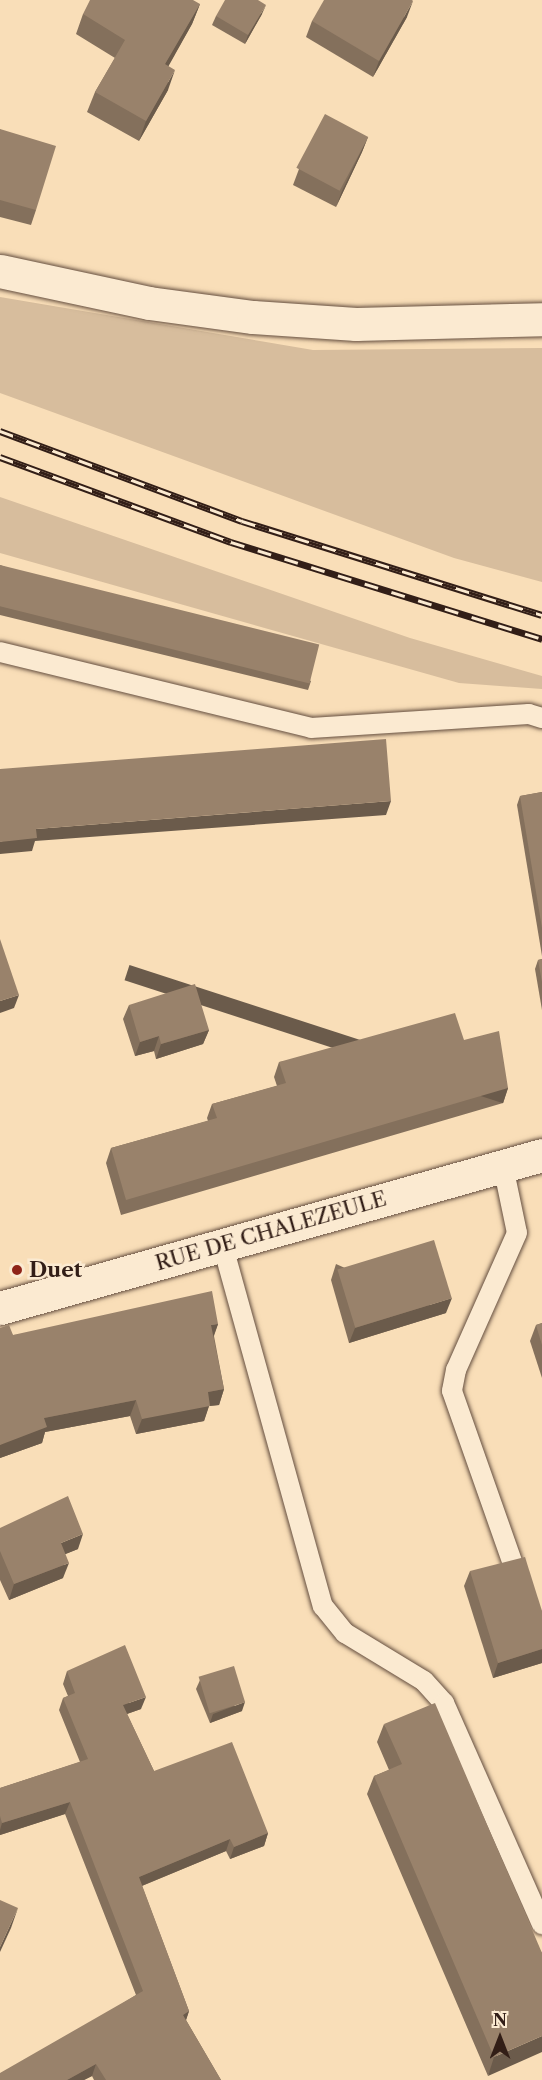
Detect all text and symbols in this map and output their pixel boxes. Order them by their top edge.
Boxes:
street label: RUE DE CHALEZEULE [152,1186,390,1276]
place label: Duet [29,1257,82,1283]
marker: Duet [10,1263,24,1277]
north arrow [470,2008,530,2068]
text: N [493,2010,507,2030]

